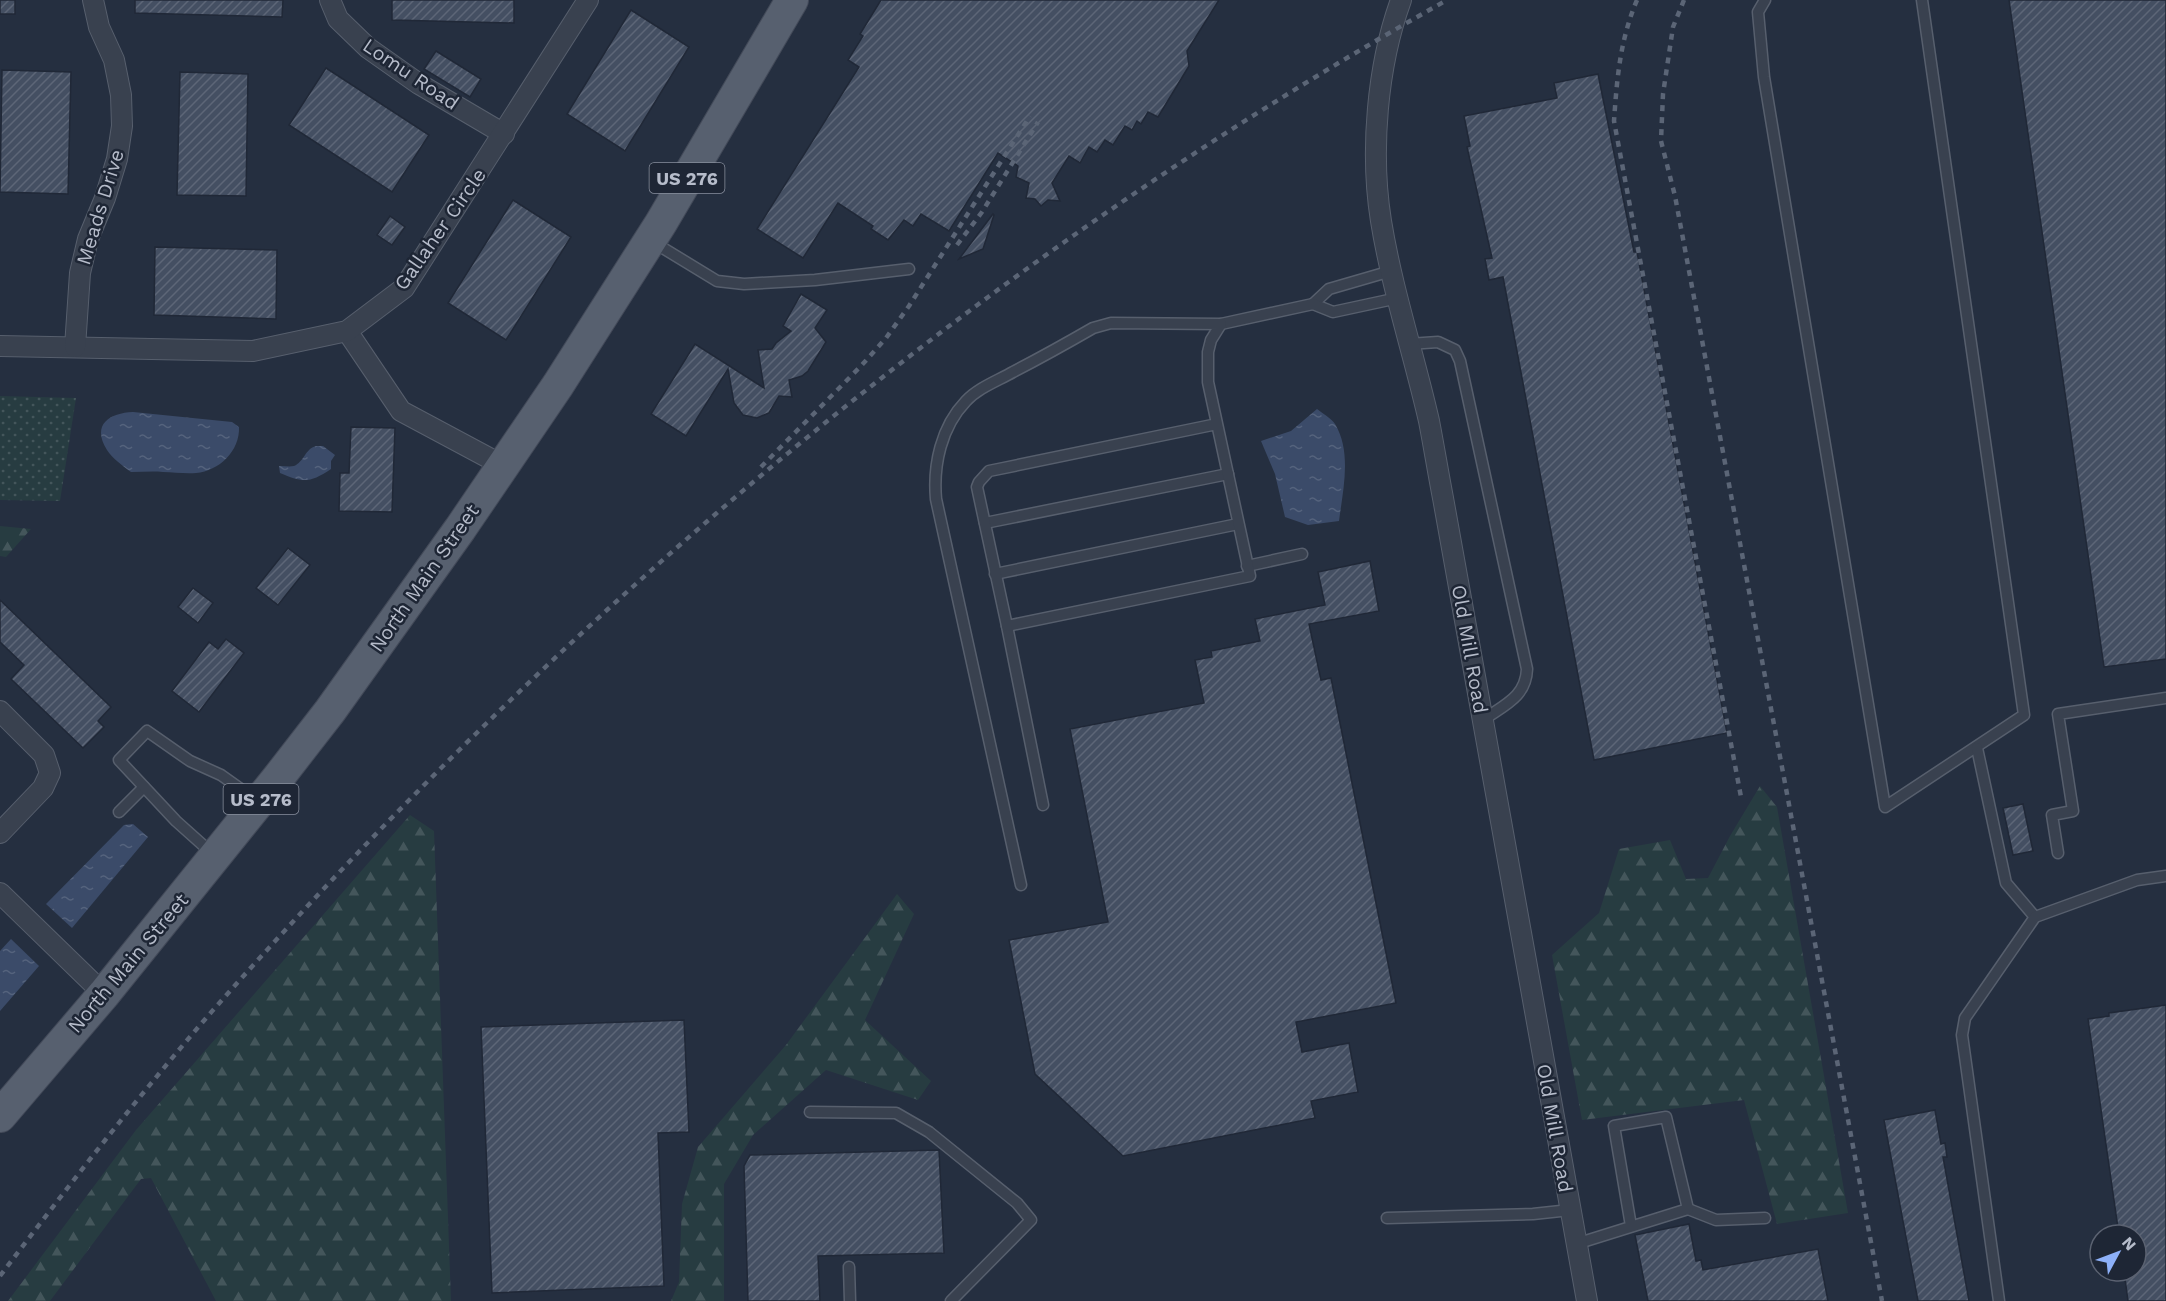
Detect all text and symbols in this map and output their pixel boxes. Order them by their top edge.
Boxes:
street label: Lomu Road [358,33,464,115]
street label: Meads Drive [71,146,129,268]
street label: Gallaher Circle [389,163,491,295]
road number: US 276 [650,163,724,193]
street label: North Main Street [364,499,484,656]
street label: Old Mill Road [1447,583,1493,715]
road number: US 276 [224,784,298,814]
street label: North Main Street [63,888,194,1038]
street label: Old Mill Road [1532,1062,1578,1194]
north arrow [2088,1223,2148,1283]
text: N [2118,1233,2140,1254]

